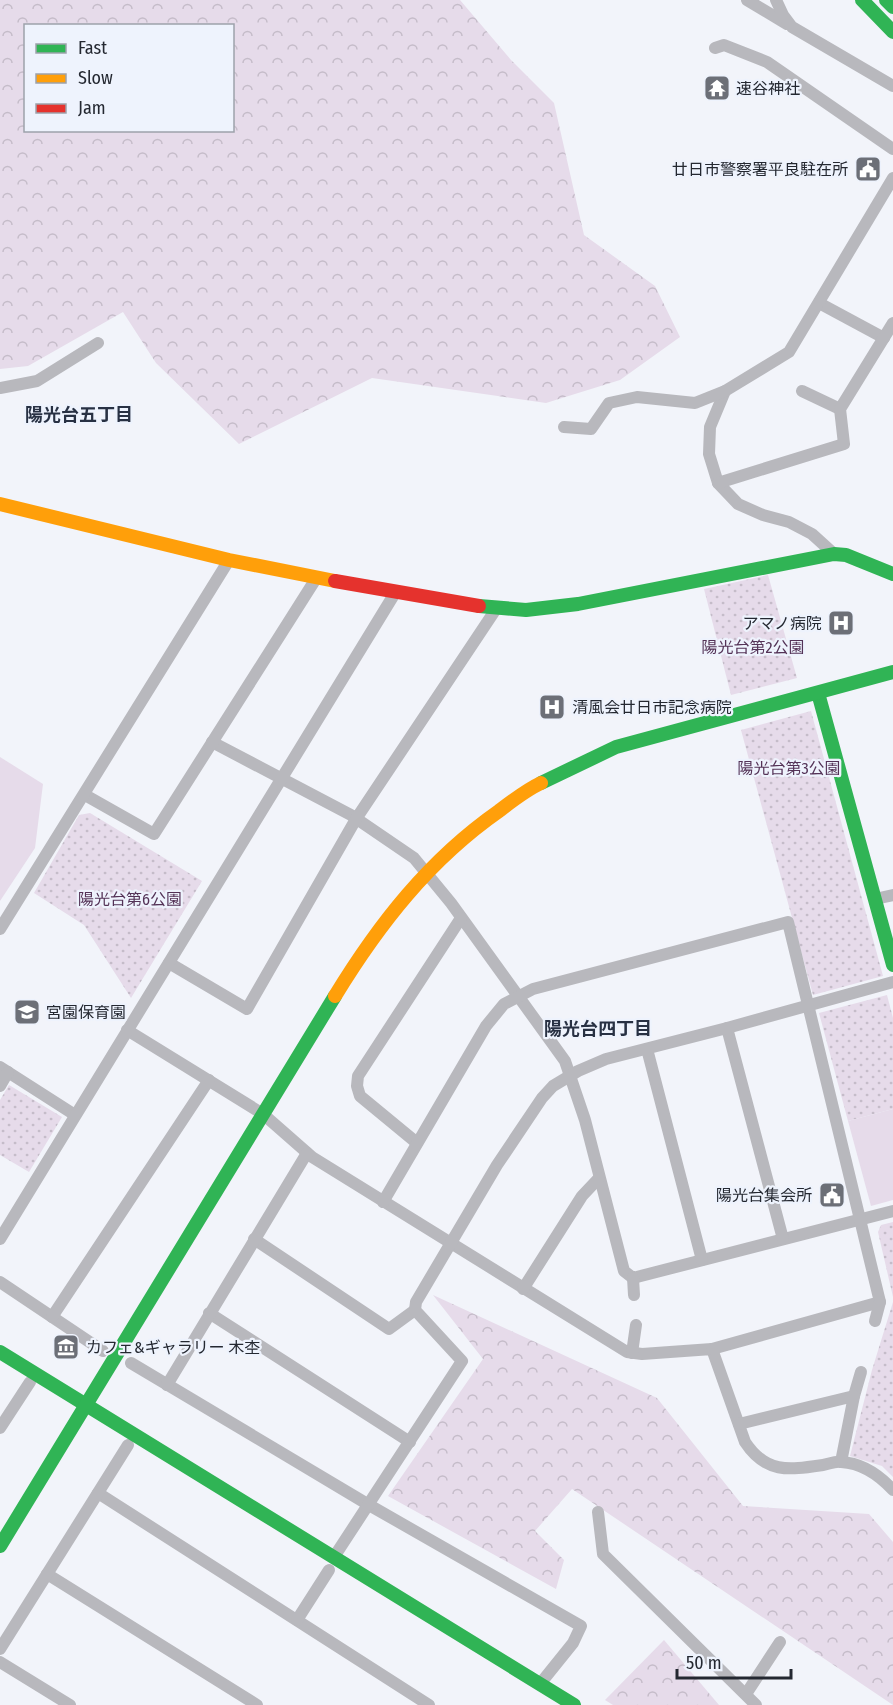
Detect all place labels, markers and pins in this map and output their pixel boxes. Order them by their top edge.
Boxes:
temple icon: 速谷神社 [702,73,732,103]
place label: 速谷神社 [736,79,800,98]
public building icon: 廿日市警察署平良駐在所 [853,154,883,184]
place label: 廿日市警察署平良駐在所 [672,160,848,179]
hospital icon: アマノ病院 [826,608,856,638]
place label: アマノ病院 [742,614,822,633]
hospital icon: 清風会廿日市記念病院 [537,692,567,722]
place label: 清風会廿日市記念病院 [572,698,732,717]
school or university icon: 宮園保育園 [12,997,42,1027]
place label: 宮園保育園 [46,1003,126,1022]
public building icon: 陽光台集会所 [817,1180,847,1210]
place label: 陽光台集会所 [716,1186,812,1205]
museum icon: カフェ&ギャラリー 木杢 [51,1332,81,1362]
place label: カフェ&ギャラリー 木杢 [86,1338,260,1357]

